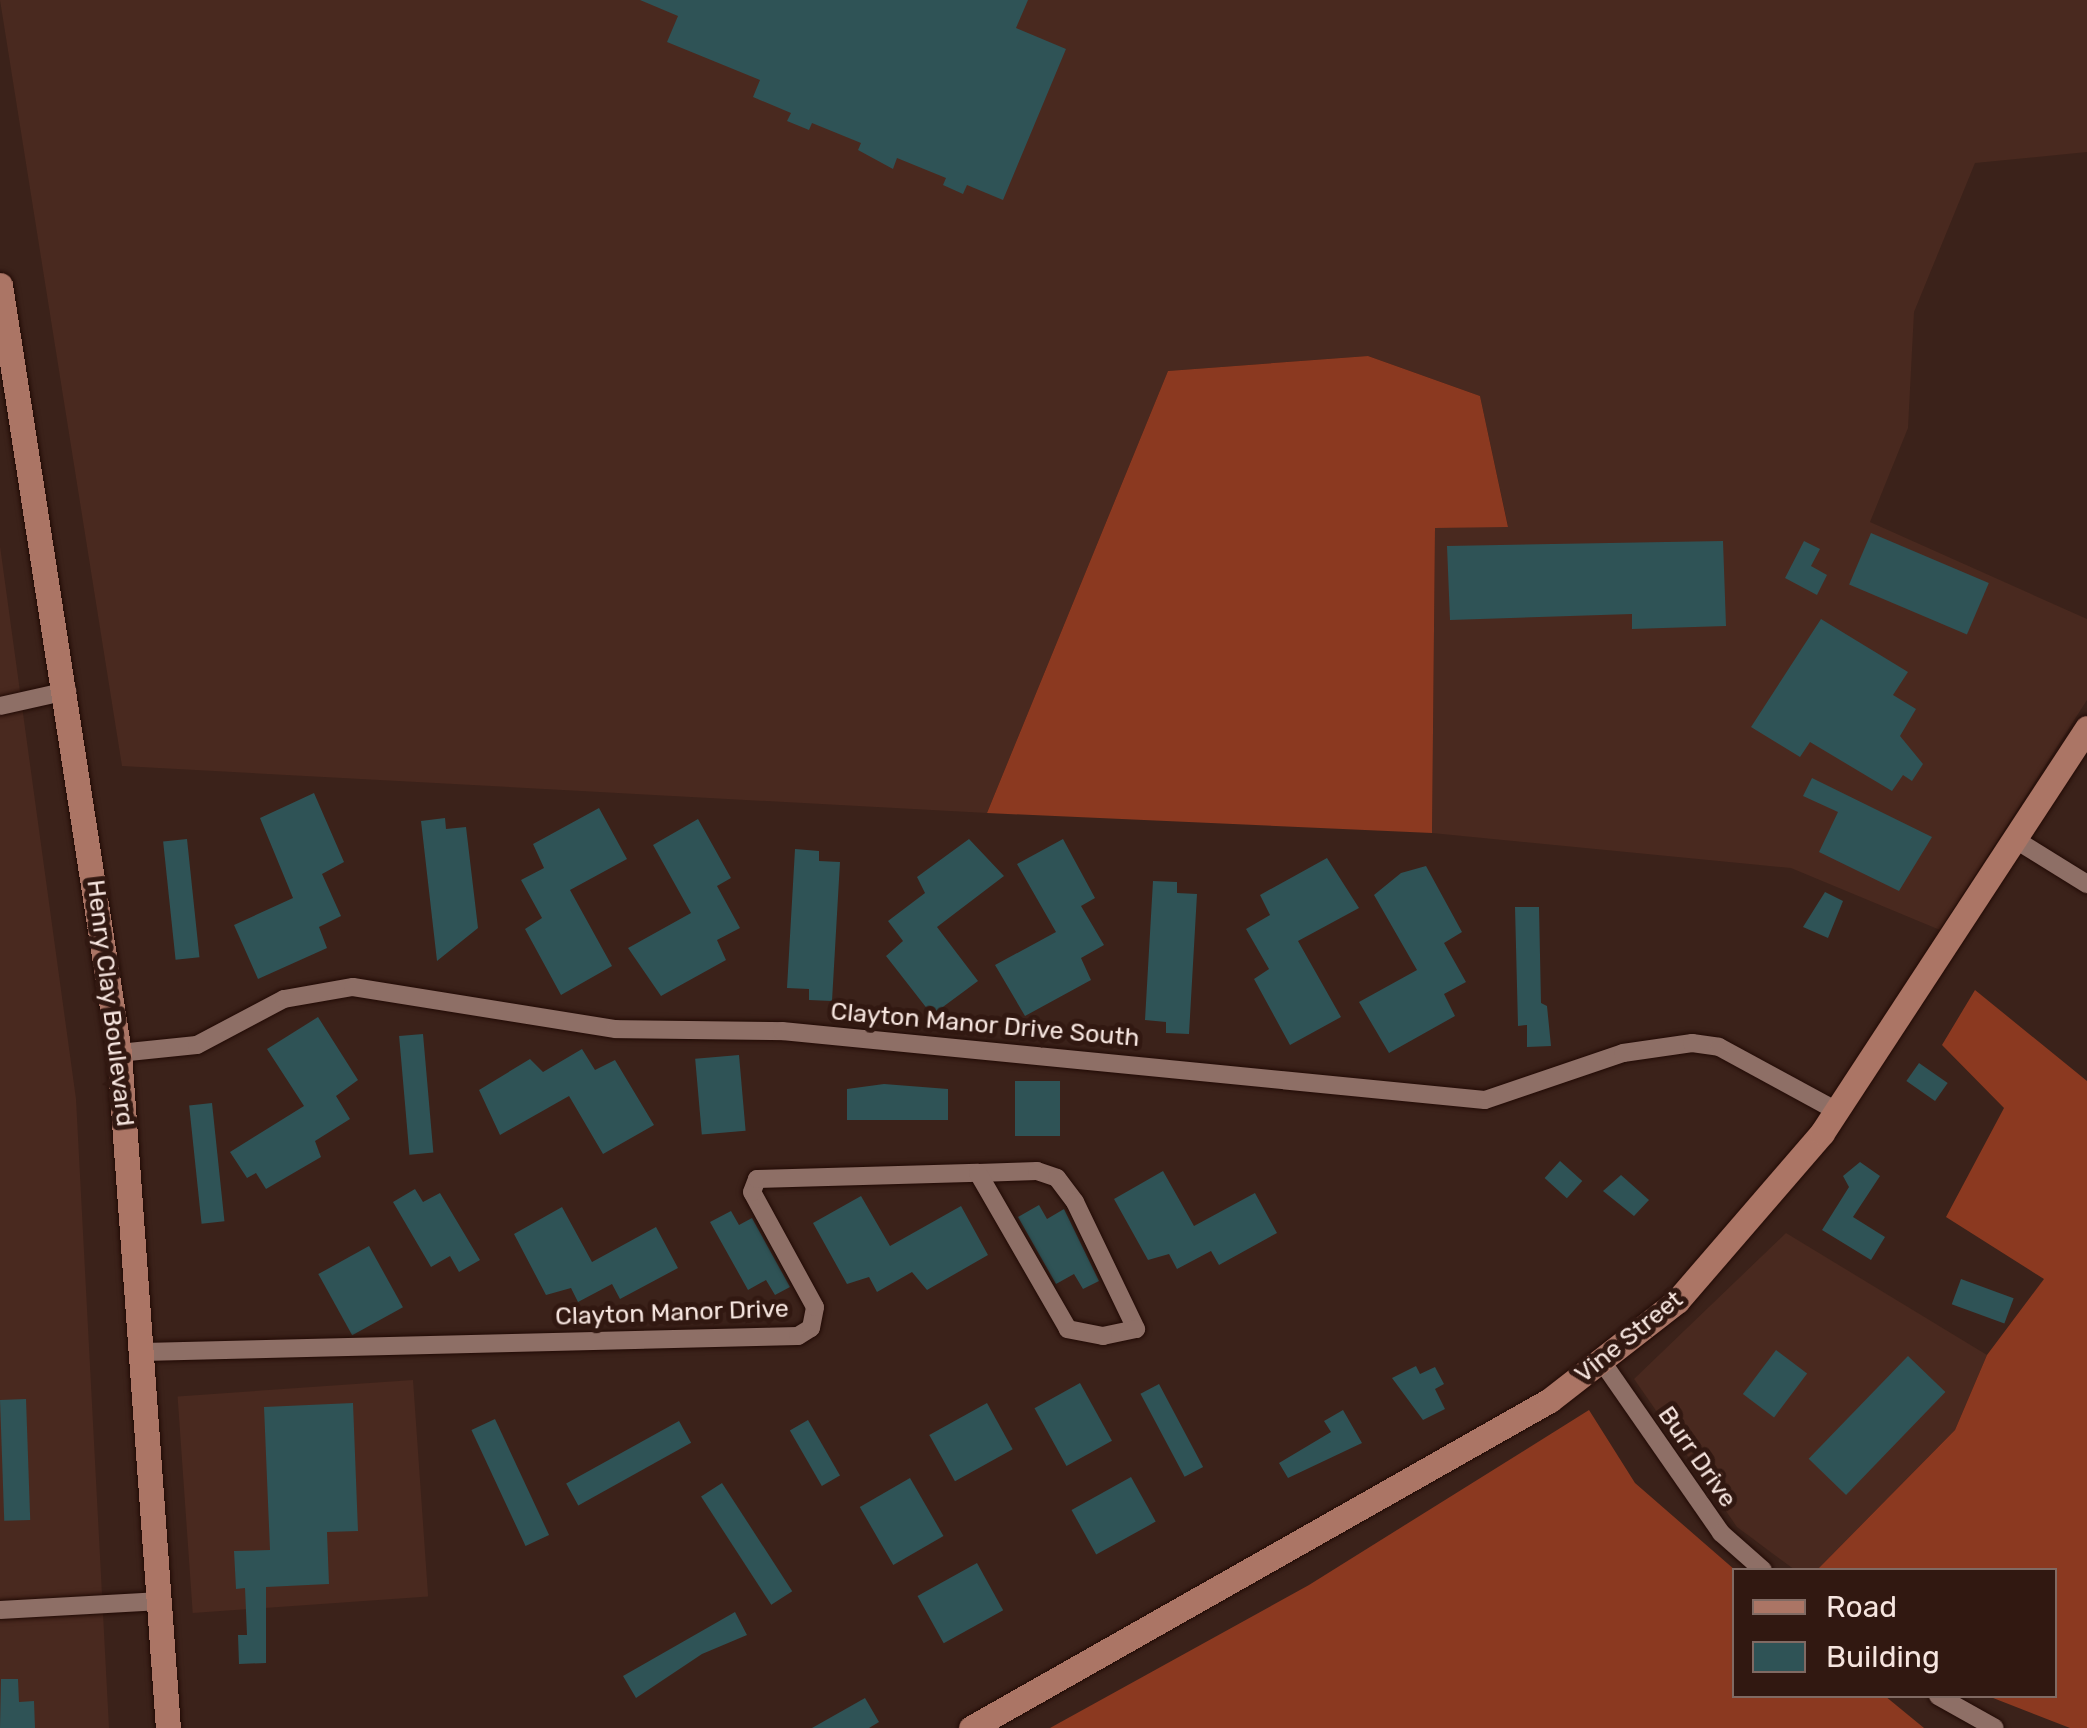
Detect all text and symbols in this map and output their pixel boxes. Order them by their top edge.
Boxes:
street label: Henry Clay Boulevard [80,877,140,1129]
street label: Clayton Manor Drive South [829,997,1141,1053]
street label: Vine Street [1569,1284,1689,1390]
street label: Clayton Manor Drive [554,1294,790,1332]
street label: Burr Drive [1651,1400,1743,1514]
legend [1732,1568,2057,1698]
text: Road [1826,1589,1897,1625]
text: Building [1826,1639,1940,1675]

